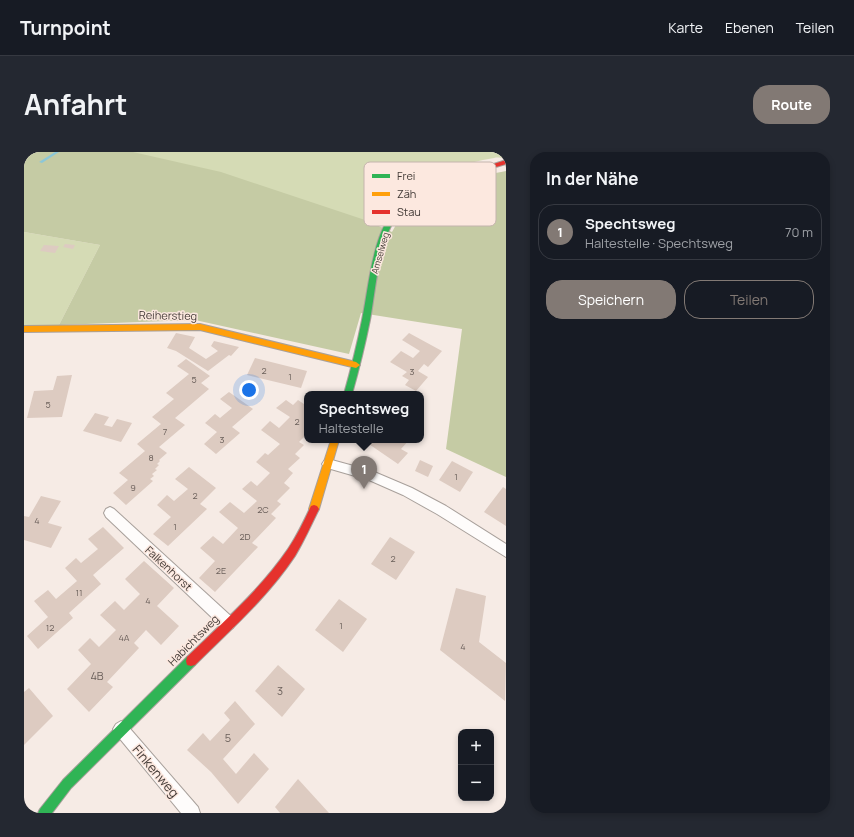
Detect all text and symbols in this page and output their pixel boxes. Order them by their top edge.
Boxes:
text: Turnpoint [20,15,111,41]
text: Karte [668,18,703,37]
text: Ebenen [725,18,774,37]
text: Teilen [796,18,834,37]
text: Anfahrt [24,85,127,123]
button: Route [753,85,830,124]
legend [364,162,496,226]
text: In der Nähe [546,167,639,190]
text: Frei [397,168,415,183]
text: Zäh [397,186,416,201]
text: Stau [397,204,421,219]
text: Spechtsweg [585,213,675,234]
text: 1 [557,223,563,241]
text: 70 m [785,223,813,241]
street label: Amselweg [368,231,392,275]
text: Haltestelle · Spechtsweg [585,234,733,252]
button: Speichern [546,280,676,319]
button: Teilen [684,280,814,319]
street label: Reiherstieg [139,307,197,323]
house number: 2 [261,364,267,377]
house number: 3 [410,365,415,378]
house number: 1 [288,370,292,383]
house number: 5 [191,373,197,386]
your location [239,380,259,400]
popup [304,391,424,443]
house number: 5 [45,398,51,411]
text: Spechtsweg [319,398,409,419]
house number: 2 [294,415,300,428]
text: Haltestelle [319,419,384,437]
house number: 7 [163,425,168,438]
house number: 3 [220,433,225,446]
house number: 8 [148,451,154,464]
pin: 1 [351,456,377,489]
house number: 1 [454,470,458,483]
house number: 9 [130,481,136,494]
house number: 2 [192,489,198,502]
house number: 2C [257,503,269,516]
house number: 4 [34,514,40,527]
house number: 1 [173,520,177,533]
house number: 2D [239,530,251,543]
street label: Falkenhorst [142,542,196,594]
house number: 2 [390,552,396,565]
house number: 2E [216,564,226,577]
house number: 11 [75,586,83,599]
house number: 4 [145,594,151,607]
street label: Habichtsweg [164,611,222,669]
house number: 1 [339,619,343,632]
house number: 12 [46,621,54,634]
house number: 4A [118,631,130,644]
house number: 4 [460,640,466,653]
house number: 4B [90,668,104,683]
house number: 3 [277,683,283,698]
map controls [458,729,494,801]
button: + [458,729,494,765]
house number: 5 [225,730,231,745]
street label: Finkenweg [129,741,183,801]
button: − [458,765,494,801]

